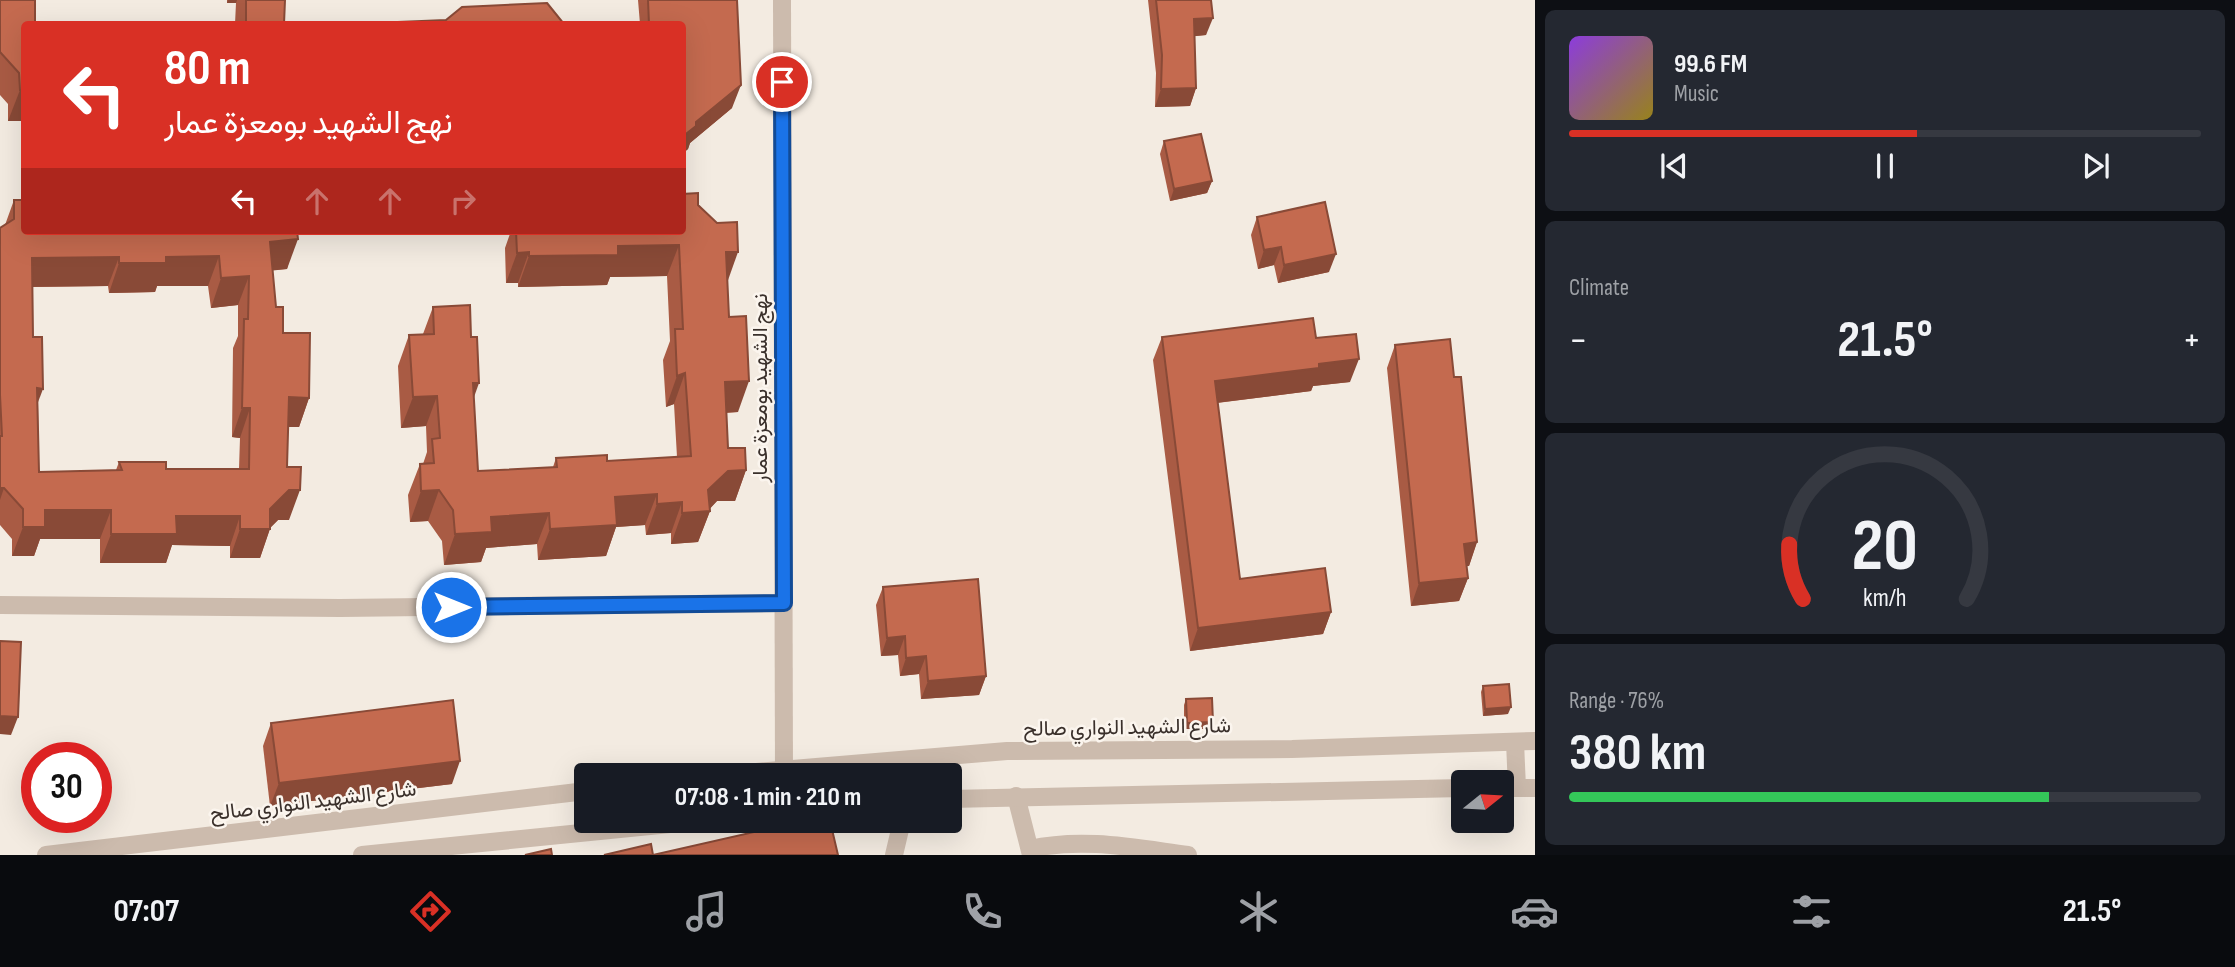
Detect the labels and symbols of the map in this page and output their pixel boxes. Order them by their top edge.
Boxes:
pin [752,52,812,112]
street label: نهج الشهيد بومعزة عمار [748,293,774,484]
position arrow [414,570,488,644]
street label: شارع الشهيد النواري صالح [1023,713,1231,746]
speed limit sign: 30 [21,742,112,833]
north arrow [1451,770,1514,833]
street label: شارع الشهيد النواري صالح [208,776,418,831]

